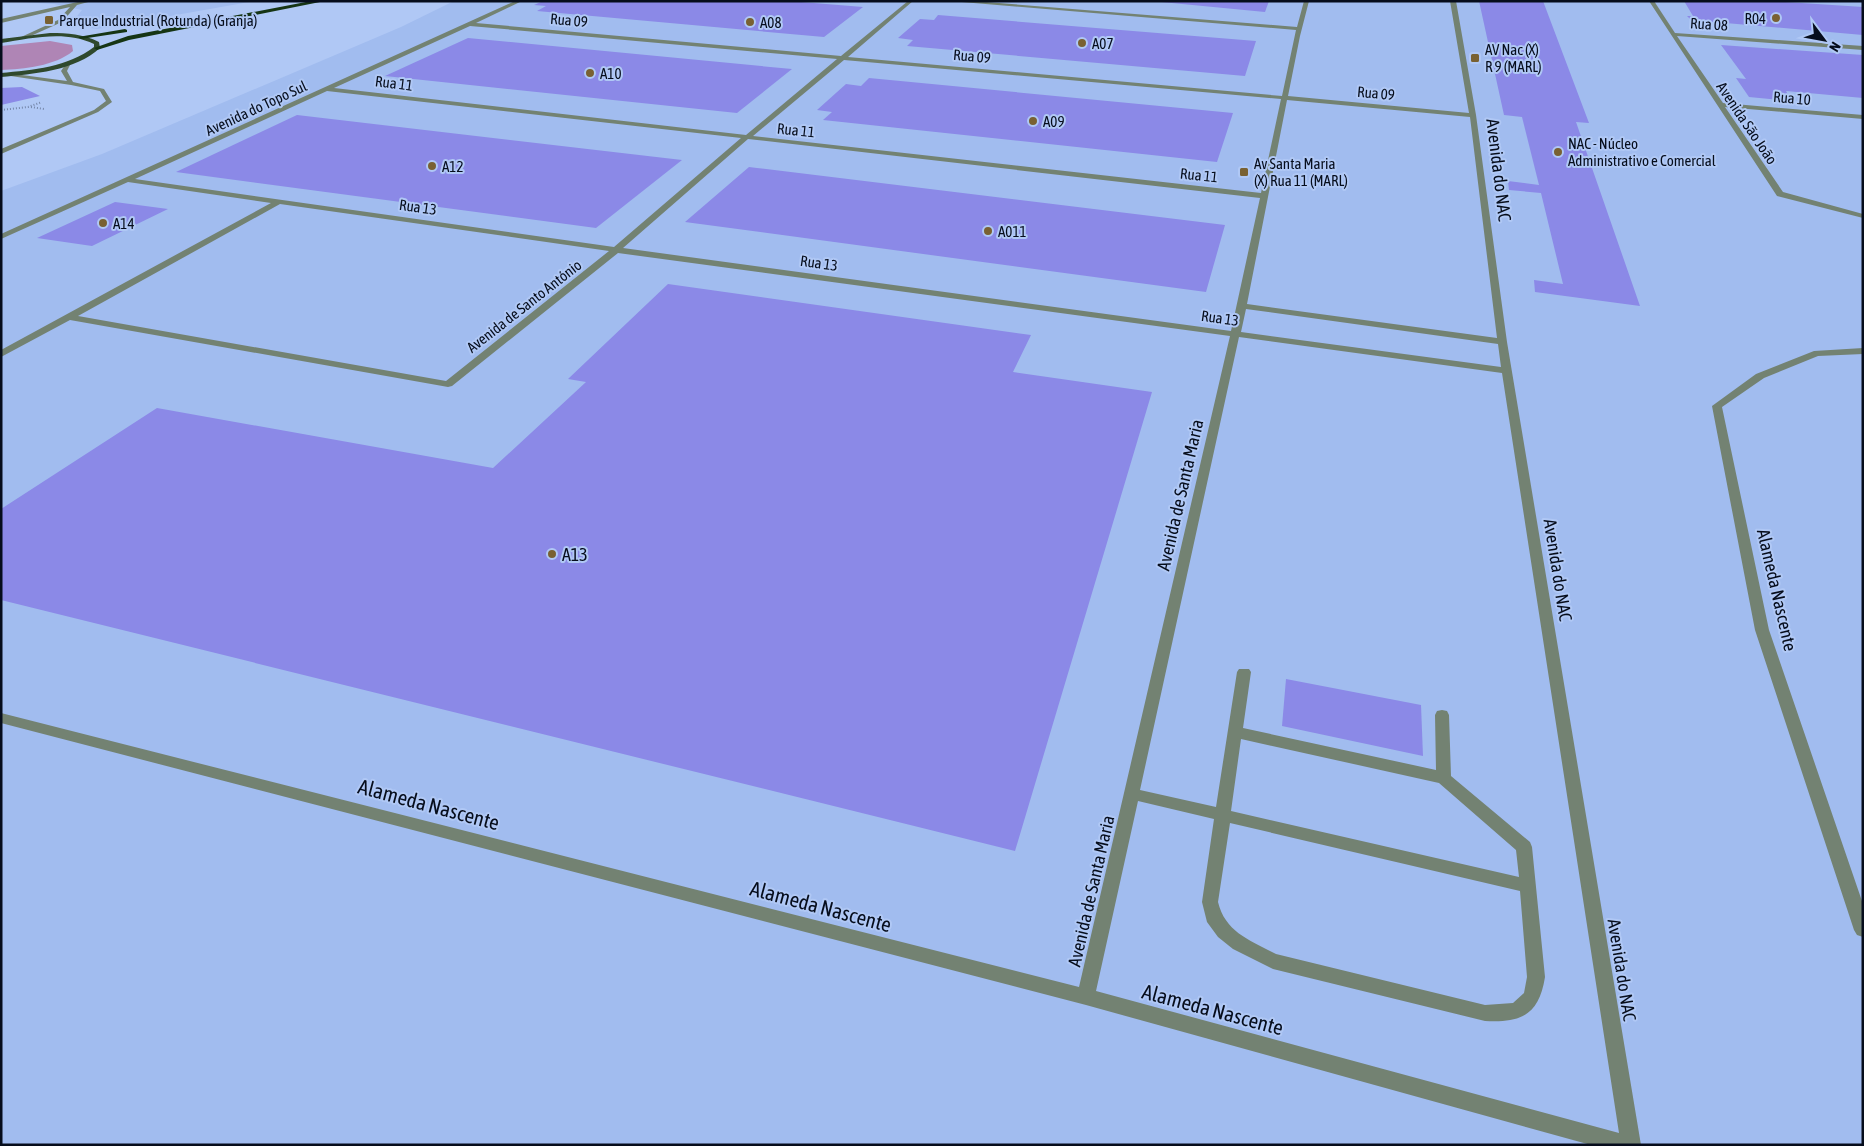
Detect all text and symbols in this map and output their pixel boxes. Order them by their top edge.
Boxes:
street label: Rua 09 [549,10,589,30]
place label: R04 [1744,10,1766,27]
place label: Parque Industrial (Rotunda) (Granja) [59,12,257,29]
marker: R04 [1770,12,1782,24]
marker: Parque Industrial (Rotunda) (Granja) [43,14,55,26]
place label: A08 [760,14,781,31]
street label: Rua 08 [1690,14,1728,34]
north arrow [1799,15,1849,65]
marker: A08 [744,16,756,28]
place label: A07 [1092,35,1113,52]
marker: A07 [1076,37,1088,49]
text: N [1826,39,1844,55]
place label: AV Nac (X) R 9 (MARL) [1485,41,1542,75]
street label: Rua 09 [952,46,992,66]
marker: AV Nac (X) R 9 (MARL) [1469,52,1481,64]
place label: A10 [600,65,621,82]
marker: A10 [584,67,596,79]
street label: Rua 11 [374,72,414,94]
street label: Avenida do Topo Sul [203,77,309,139]
street label: Avenida São João [1713,79,1781,167]
street label: Rua 09 [1356,83,1396,103]
street label: Rua 10 [1772,88,1812,108]
place label: A09 [1043,113,1064,130]
marker: A09 [1027,115,1039,127]
street label: Avenida do NAC [1482,117,1516,223]
street label: Rua 11 [776,120,816,140]
place label: NAC - Núcleo Administrativo e Comercial [1568,135,1716,169]
marker: NAC - Núcleo Administrativo e Comercial [1552,146,1564,158]
place label: Av Santa Maria (X) Rua 11 (MARL) [1254,155,1348,189]
place label: A12 [442,158,463,175]
marker: A12 [426,160,438,172]
street label: Rua 11 [1179,165,1219,185]
marker: Av Santa Maria (X) Rua 11 (MARL) [1238,166,1250,178]
street label: Rua 13 [398,196,438,218]
place label: A14 [113,215,134,232]
marker: A14 [97,217,109,229]
place label: A011 [998,223,1027,240]
marker: A011 [982,225,994,237]
street label: Rua 13 [799,252,839,274]
street label: Avenida de Santo António [463,256,585,356]
street label: Rua 13 [1200,307,1240,329]
street label: Avenida de Santa Maria [1152,417,1208,573]
street label: Avenida do NAC [1540,517,1576,623]
street label: Alameda Nascente [1753,527,1801,653]
place label: A13 [562,544,588,565]
marker: A13 [546,548,558,560]
street label: Alameda Nascente [356,774,502,834]
street label: Avenida de Santa Maria [1063,813,1119,969]
street label: Alameda Nascente [748,876,894,936]
street label: Avenida do NAC [1604,917,1640,1023]
street label: Alameda Nascente [1140,979,1286,1039]

